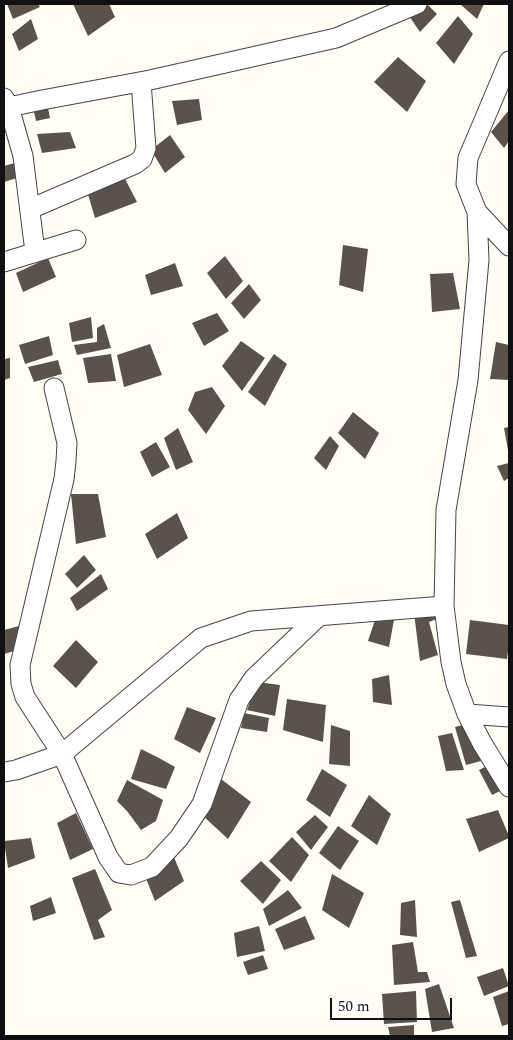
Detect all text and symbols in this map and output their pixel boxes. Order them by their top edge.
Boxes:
scale bar [333,988,456,1020]
text: 50 m [338,995,370,1018]

